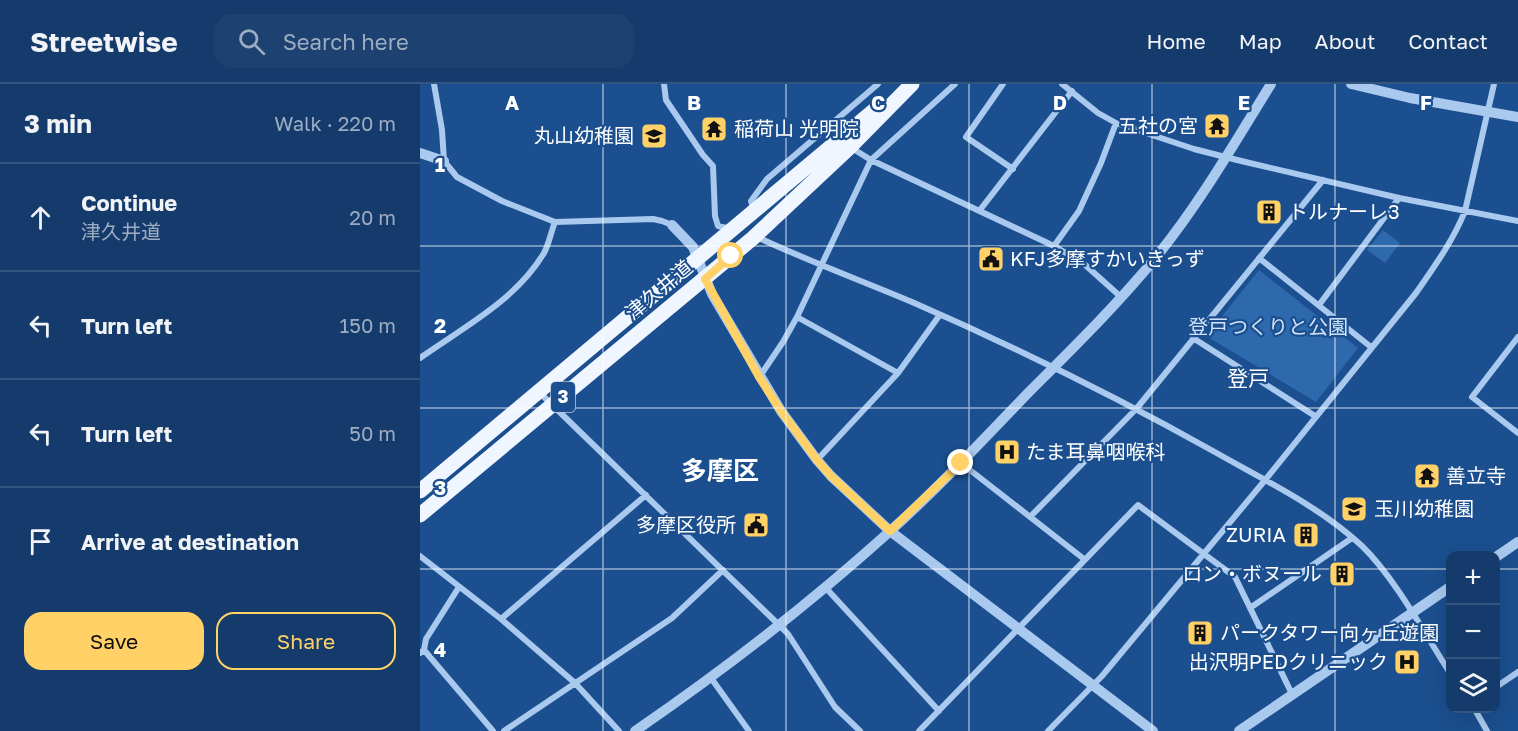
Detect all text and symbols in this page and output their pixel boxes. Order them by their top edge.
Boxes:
search box [214,14,634,68]
text: Streetwise [30,25,178,58]
icon: search [235,25,268,58]
text: Search here [283,28,409,55]
text: Home [1146,28,1206,54]
text: Map [1239,28,1282,54]
text: About [1315,28,1375,54]
text: Contact [1408,28,1488,54]
text: A [505,90,519,114]
text: B [687,90,701,114]
text: C [871,90,885,114]
text: D [1053,90,1067,114]
text: E [1238,90,1250,114]
text: F [1420,90,1432,114]
text: 3 min [24,108,92,139]
text: Walk · 220 m [274,111,396,135]
temple icon: 五社の宮 [1202,111,1232,141]
place label: 五社の宮 [1118,113,1198,137]
temple icon: 稲荷山 光明院 [699,114,729,144]
place label: 稲荷山 光明院 [734,116,859,140]
school or university icon: 丸山幼稚園 [639,121,669,151]
place label: 丸山幼稚園 [534,123,634,147]
text: 1 [435,152,445,176]
text: Continue [81,189,177,216]
building icon: トルナーレ3 [1254,197,1284,227]
place label: トルナーレ3 [1288,199,1400,223]
icon: ahead [24,201,57,234]
text: 20 m [349,205,396,229]
text: 津久井道 [81,219,161,243]
route start [717,242,743,268]
public building icon: KFJ多摩すかいきっず [976,244,1006,274]
place label: KFJ多摩すかいきっず [1010,246,1205,270]
street label: 津久井道 [620,254,697,324]
icon: left [24,309,57,342]
text: Turn left [81,312,172,339]
text: 150 m [340,313,396,337]
text: 2 [434,313,446,337]
park label: 登戸つくりと公園 [1188,314,1348,338]
district label: 登戸 [1227,365,1269,391]
road number: 3 [551,382,575,412]
icon: left [24,417,57,450]
text: Turn left [81,420,172,447]
text: 50 m [349,421,396,445]
hospital icon: たま耳鼻咽喉科 [992,437,1022,467]
place label: たま耳鼻咽喉科 [1026,439,1165,463]
route end [947,449,973,475]
district label: 多摩区 [681,455,759,486]
temple icon: 善立寺 [1412,461,1442,491]
place label: 善立寺 [1446,463,1506,487]
text: 3 [434,475,446,499]
school or university icon: 玉川幼稚園 [1339,494,1369,524]
place label: 玉川幼稚園 [1374,496,1474,520]
public building icon: 多摩区役所 [741,510,771,540]
place label: 多摩区役所 [636,512,736,536]
building icon: ZURIA [1291,520,1321,550]
place label: ZURIA [1226,522,1286,546]
icon: arrive [24,525,57,558]
text: Arrive at destination [81,528,299,555]
map controls [1446,551,1500,713]
button: + [1446,551,1500,605]
building icon: ロン・ボヌール [1327,559,1357,589]
place label: ロン・ボヌール [1182,561,1322,585]
button: − [1446,605,1500,659]
button: Save [24,612,204,670]
button: Share [216,612,396,670]
building icon: パークタワー向ヶ丘遊園 [1185,618,1215,648]
place label: パークタワー向ヶ丘遊園 [1220,620,1439,644]
text: 4 [434,637,446,661]
hospital icon: 出沢明PEDクリニック [1392,647,1422,677]
place label: 出沢明PEDクリニック [1189,649,1388,673]
button: layers [1446,659,1500,713]

